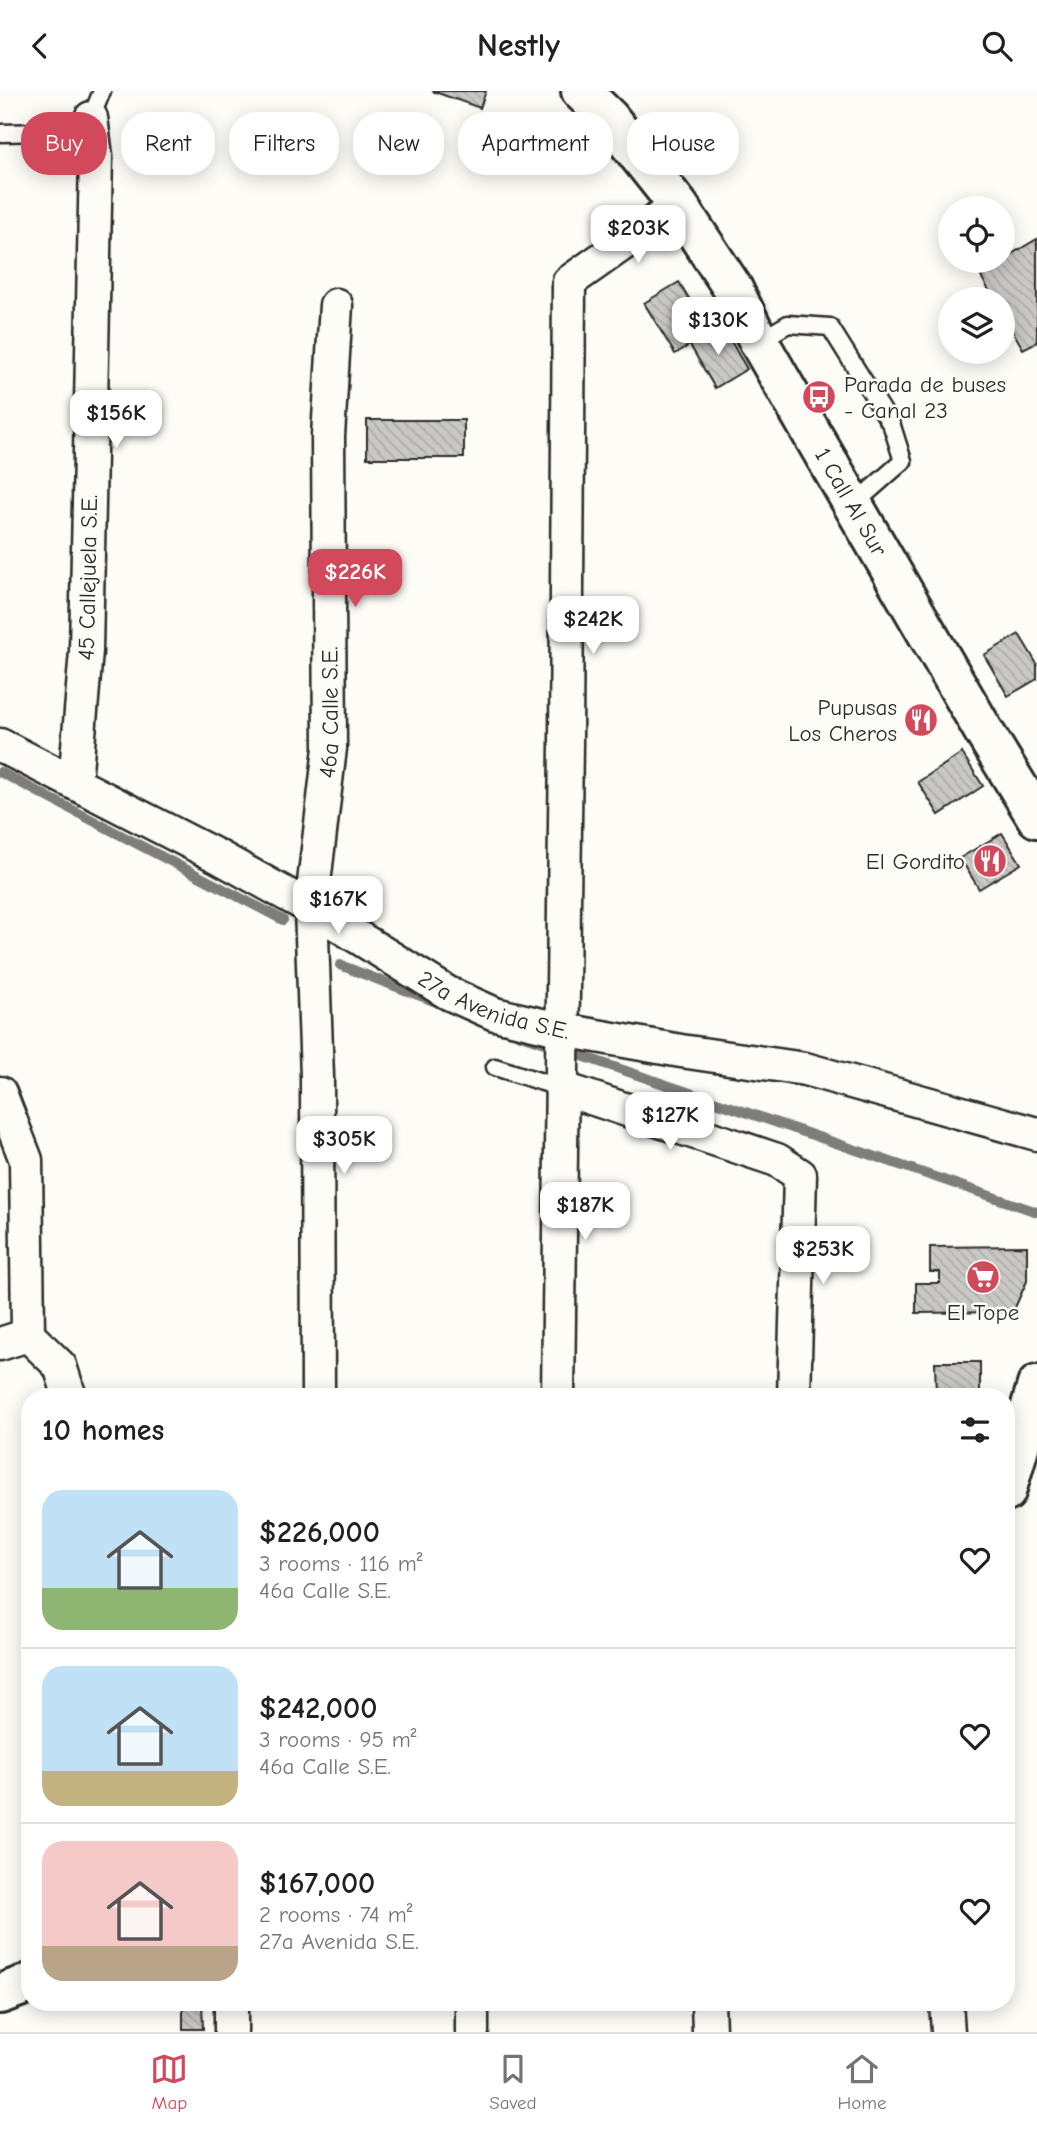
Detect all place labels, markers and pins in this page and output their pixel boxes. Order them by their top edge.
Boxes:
pin: $203K [589,205,687,265]
pin: $130K [669,297,767,357]
place label: Parada de buses - Canal 23 [844,371,1006,424]
bus stop icon: Parada de buses - Canal 23 [800,378,838,416]
pin: $156K [67,391,165,450]
pin: $226K [306,549,404,609]
pin: $242K [544,596,642,656]
place label: Pupusas Los Cheros [788,694,897,747]
restaurant icon: Pupusas Los Cheros [902,701,940,739]
restaurant icon: El Gordito [971,842,1009,880]
place label: El Gordito [866,848,965,875]
pin: $167K [289,877,387,936]
pin: $127K [621,1093,719,1152]
pin: $305K [295,1117,393,1176]
pin: $187K [536,1183,634,1242]
pin: $253K [774,1227,872,1286]
supermarket icon: El Tope [964,1258,1002,1296]
place label: El Tope [947,1299,1019,1326]

